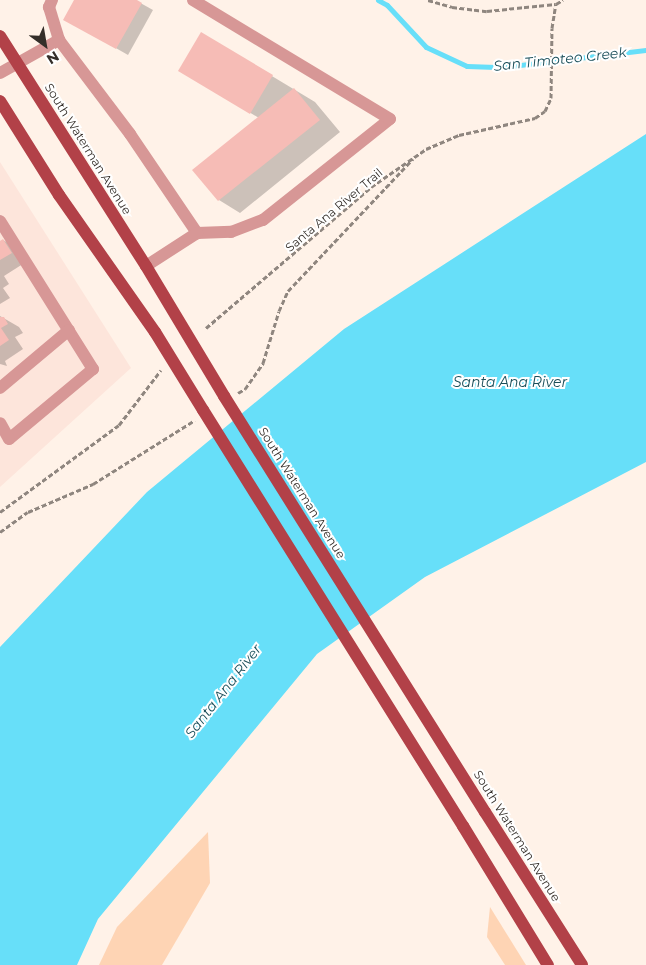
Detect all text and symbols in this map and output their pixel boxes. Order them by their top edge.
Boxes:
north arrow [20,20,70,70]
water label: San Timoteo Creek [493,44,627,74]
text: N [43,47,63,68]
street label: South Waterman Avenue [42,81,134,217]
street label: Santa Ana River Trail [282,165,386,255]
water label: Santa Ana River [453,374,567,390]
street label: South Waterman Avenue [256,425,348,561]
water label: Santa Ana River [181,641,265,741]
street label: South Waterman Avenue [471,768,563,904]

